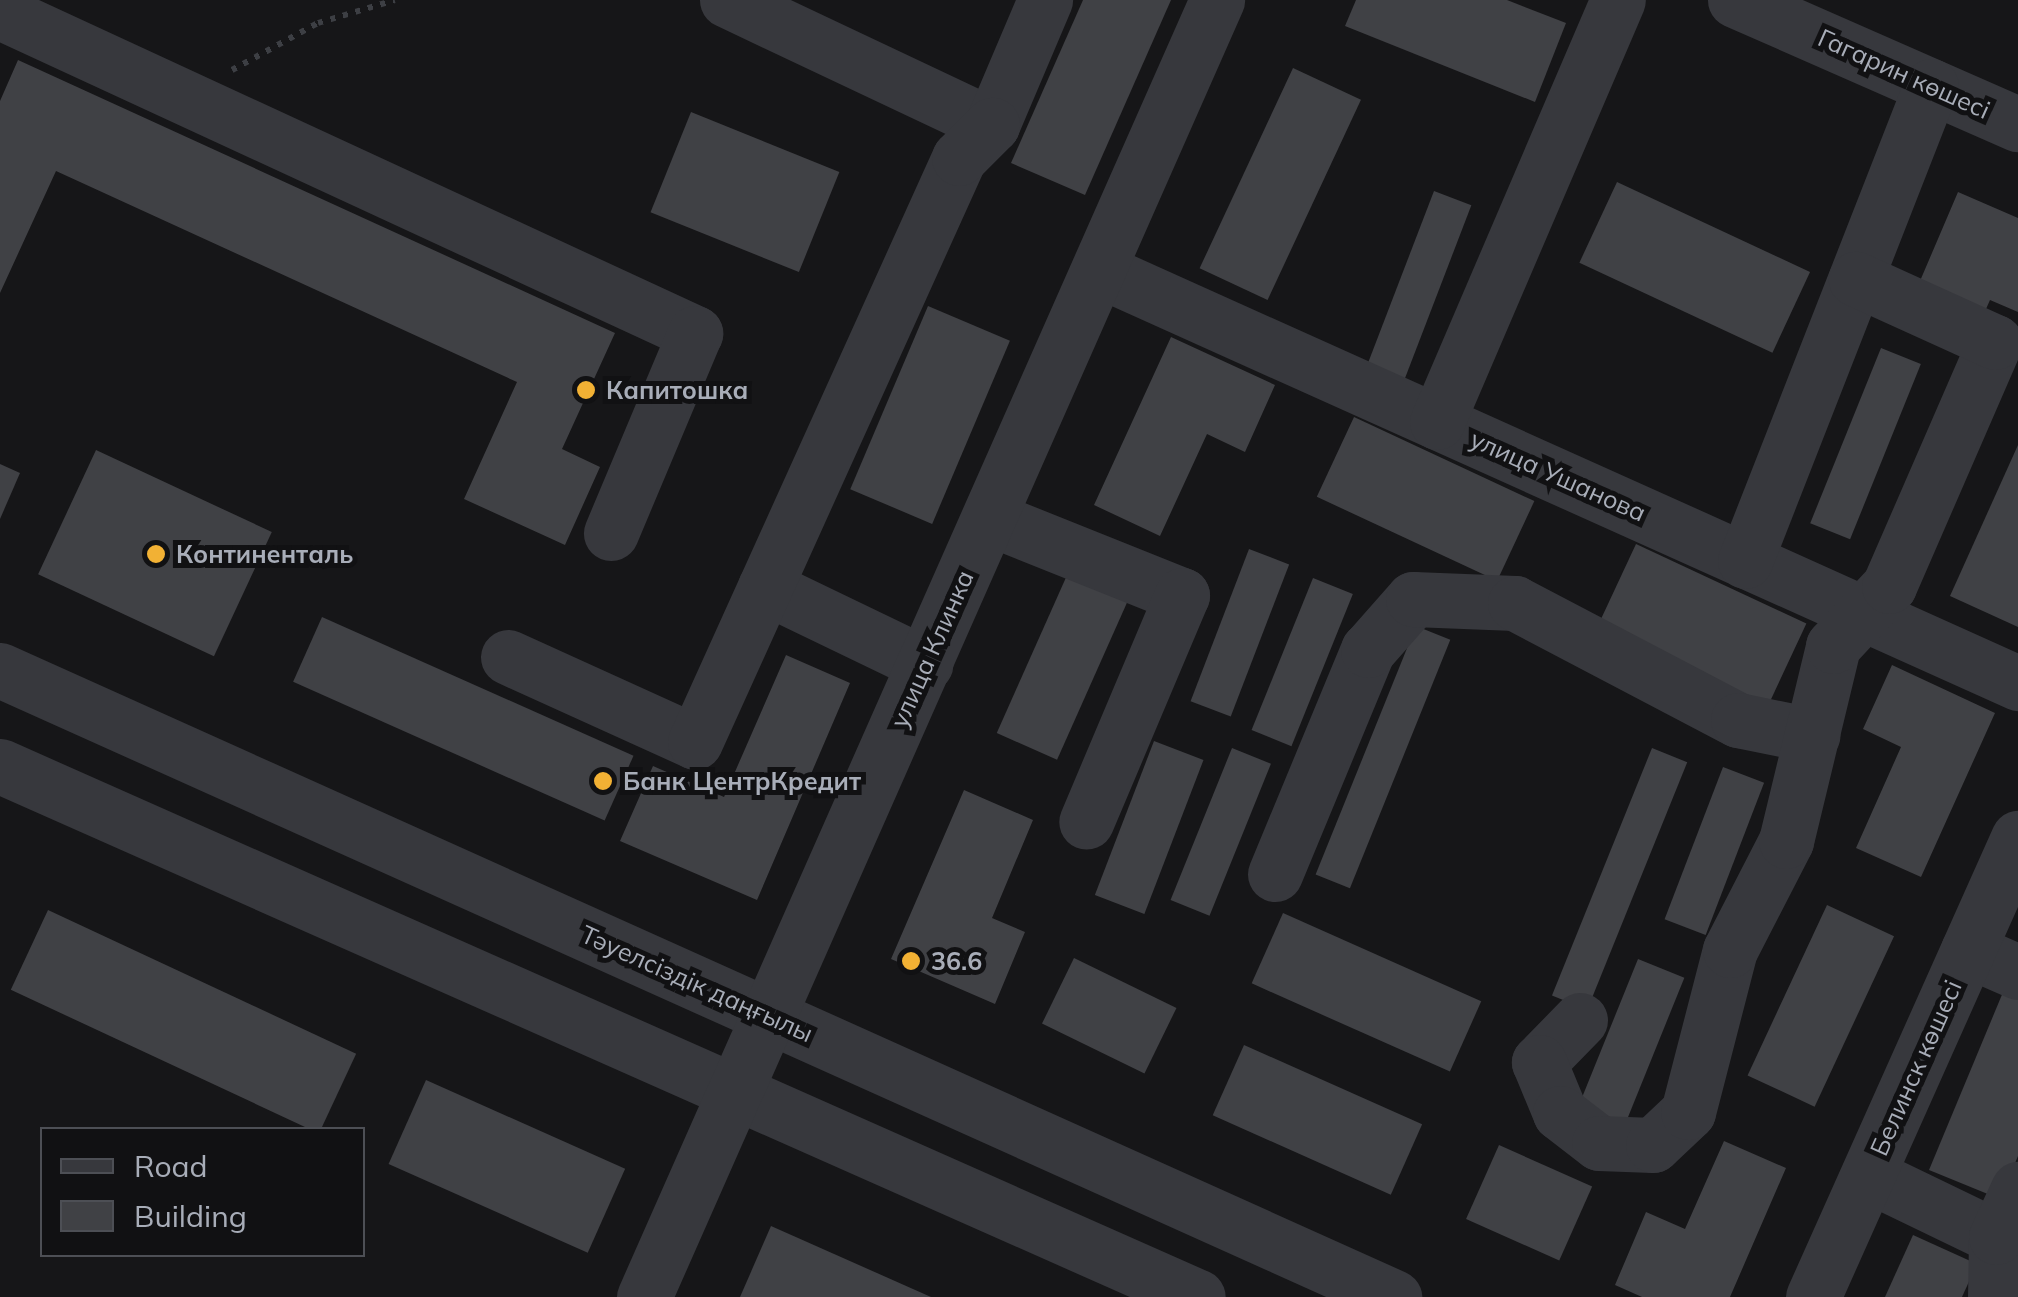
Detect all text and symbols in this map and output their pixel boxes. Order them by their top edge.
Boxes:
street label: Гагарин көшесі [1813,23,1995,125]
place label: Капитошка [606,375,748,405]
marker: Капитошка [575,379,597,401]
street label: улица Ушанова [1466,424,1650,528]
place label: Континенталь [176,539,353,569]
marker: Континенталь [145,543,167,565]
street label: улица Клинка [884,566,980,732]
place label: Банк ЦентрКредит [623,766,861,796]
marker: Банк ЦентрКредит [592,770,614,792]
street label: Тәуелсіздік даңғылы [576,919,818,1049]
place label: 36.6 [931,946,982,976]
marker: 36.6 [900,950,922,972]
street label: Белинск көшесі [1864,976,1968,1160]
legend [40,1127,365,1257]
text: Road [134,1147,208,1185]
text: Building [134,1197,247,1235]

